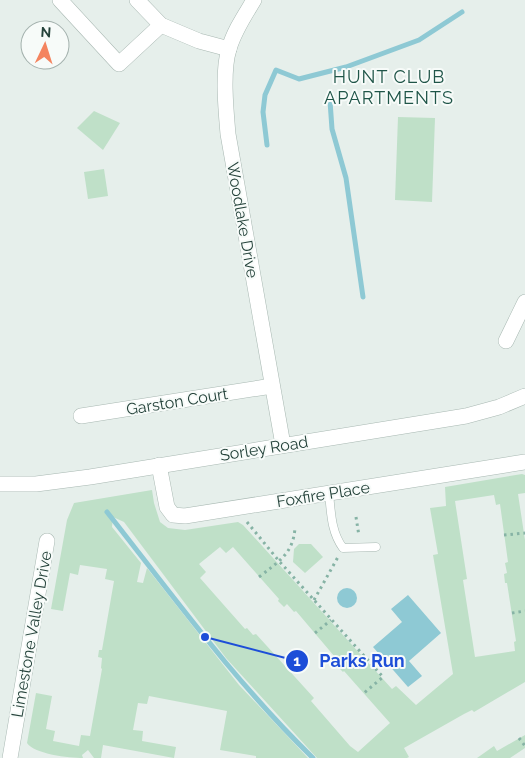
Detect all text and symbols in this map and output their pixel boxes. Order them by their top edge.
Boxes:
north arrow [20,20,70,70]
text: N [40,24,52,40]
district label: HUNT CLUB APARTMENTS [324,66,454,108]
street label: Woodlake Drive [223,161,262,280]
street label: Garston Court [125,384,230,419]
street label: Sorley Road [219,432,310,465]
street label: Foxfire Place [275,478,371,511]
street label: Limestone Valley Drive [7,549,55,719]
callout: Parks Run [284,644,415,677]
text: Parks Run [319,650,405,671]
text: 1 [293,652,301,670]

